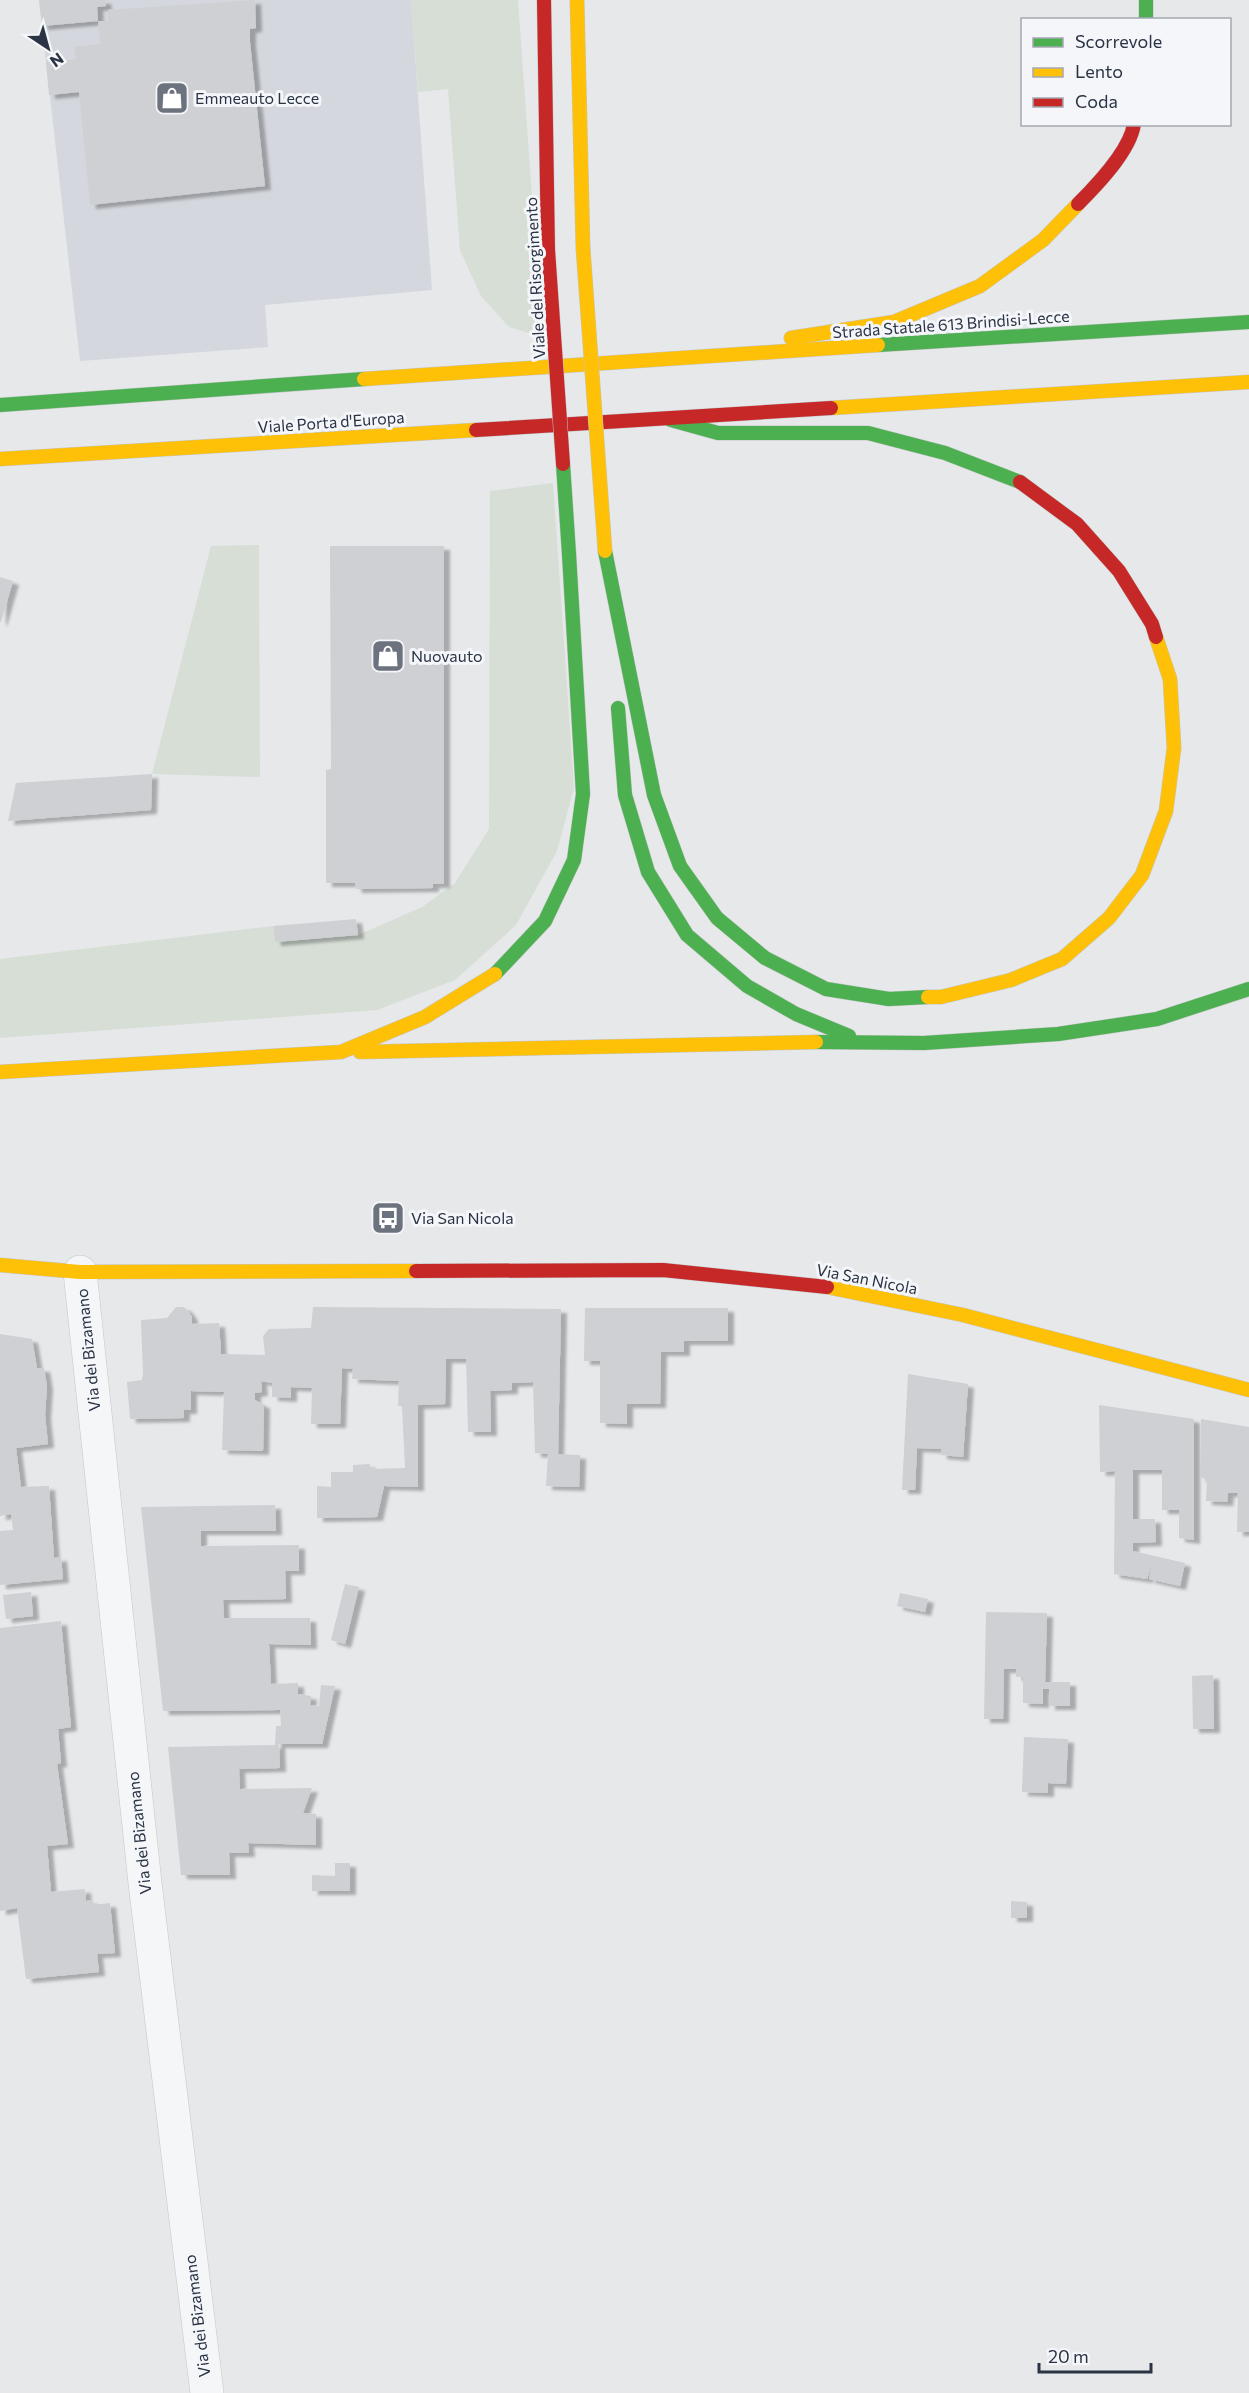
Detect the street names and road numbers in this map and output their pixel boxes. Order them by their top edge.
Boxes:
street label: Viale del Risorgimento [521,197,548,360]
street label: Strada Statale 613 Brindisi-Lecce [832,306,1070,341]
street label: Viale Porta d'Europa [257,407,405,436]
street label: Via San Nicola [815,1259,919,1298]
street label: Via dei Bizamano [72,1288,103,1412]
street label: Via dei Bizamano [123,1771,154,1895]
street label: Via dei Bizamano [180,2254,213,2378]

